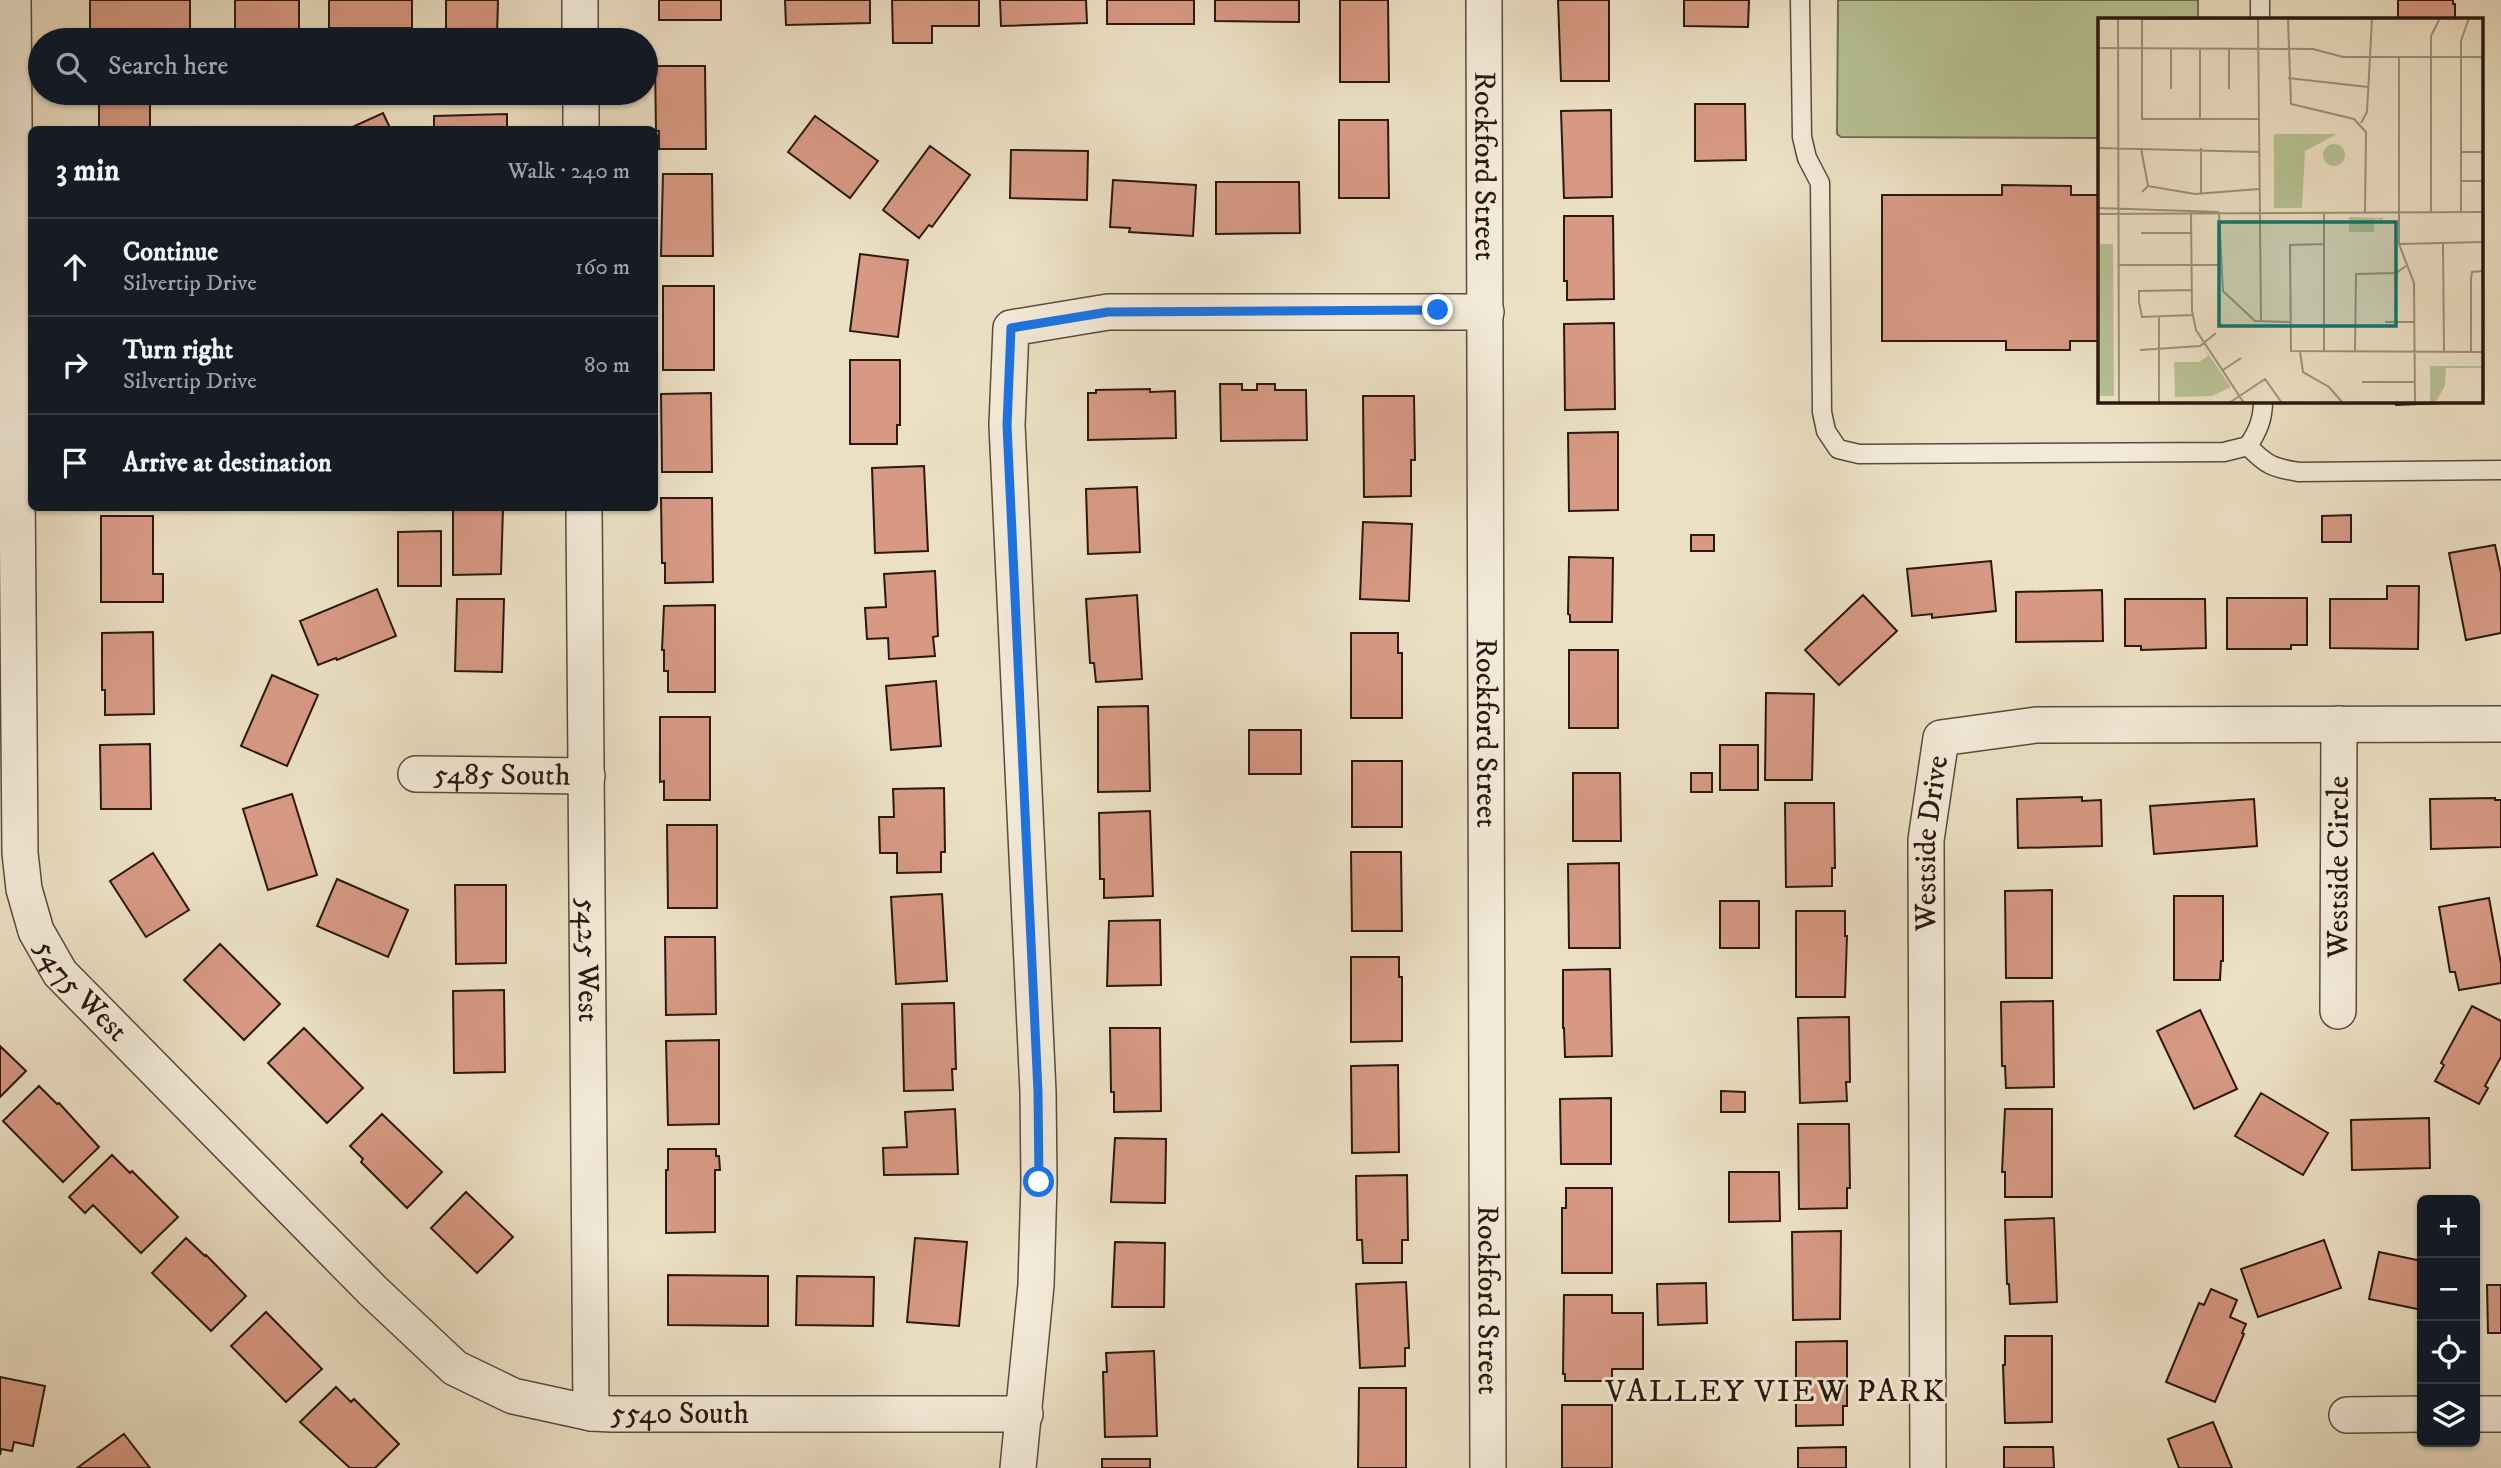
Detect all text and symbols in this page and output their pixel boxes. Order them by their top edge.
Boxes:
inset map [2098,18,2484,402]
search box [28,28,658,105]
icon: search [52,48,90,86]
text: Search here [108,50,228,83]
street label: Rockford Street [1466,71,1503,261]
text: 3 min [56,153,120,190]
text: Walk · 240 m [508,157,630,186]
text: Continue [123,236,218,269]
icon: ahead [56,248,94,286]
text: 160 m [575,253,630,282]
text: Silvertip Drive [123,269,257,298]
route end [1422,294,1453,325]
text: Turn right [123,334,233,367]
icon: right [56,346,94,384]
text: 80 m [584,351,630,380]
text: Silvertip Drive [123,367,257,396]
icon: arrive [56,444,94,482]
text: Arrive at destination [123,447,332,480]
street label: Rockford Street [1467,638,1505,828]
street label: Westside Drive [1908,753,1957,932]
street label: 5485 South [433,756,571,794]
street label: Westside Circle [2320,776,2357,959]
street label: 5425 West [569,898,606,1022]
street label: 5475 West [26,933,136,1049]
route start [1023,1166,1054,1197]
map controls [2417,1195,2480,1447]
button: + [2417,1195,2480,1258]
street label: Rockford Street [1469,1205,1506,1395]
button: − [2417,1258,2480,1321]
button: locate [2417,1321,2480,1384]
district label: VALLEY VIEW PARK [1604,1372,1947,1412]
button: layers [2417,1384,2480,1447]
street label: 5540 South [611,1396,749,1433]

